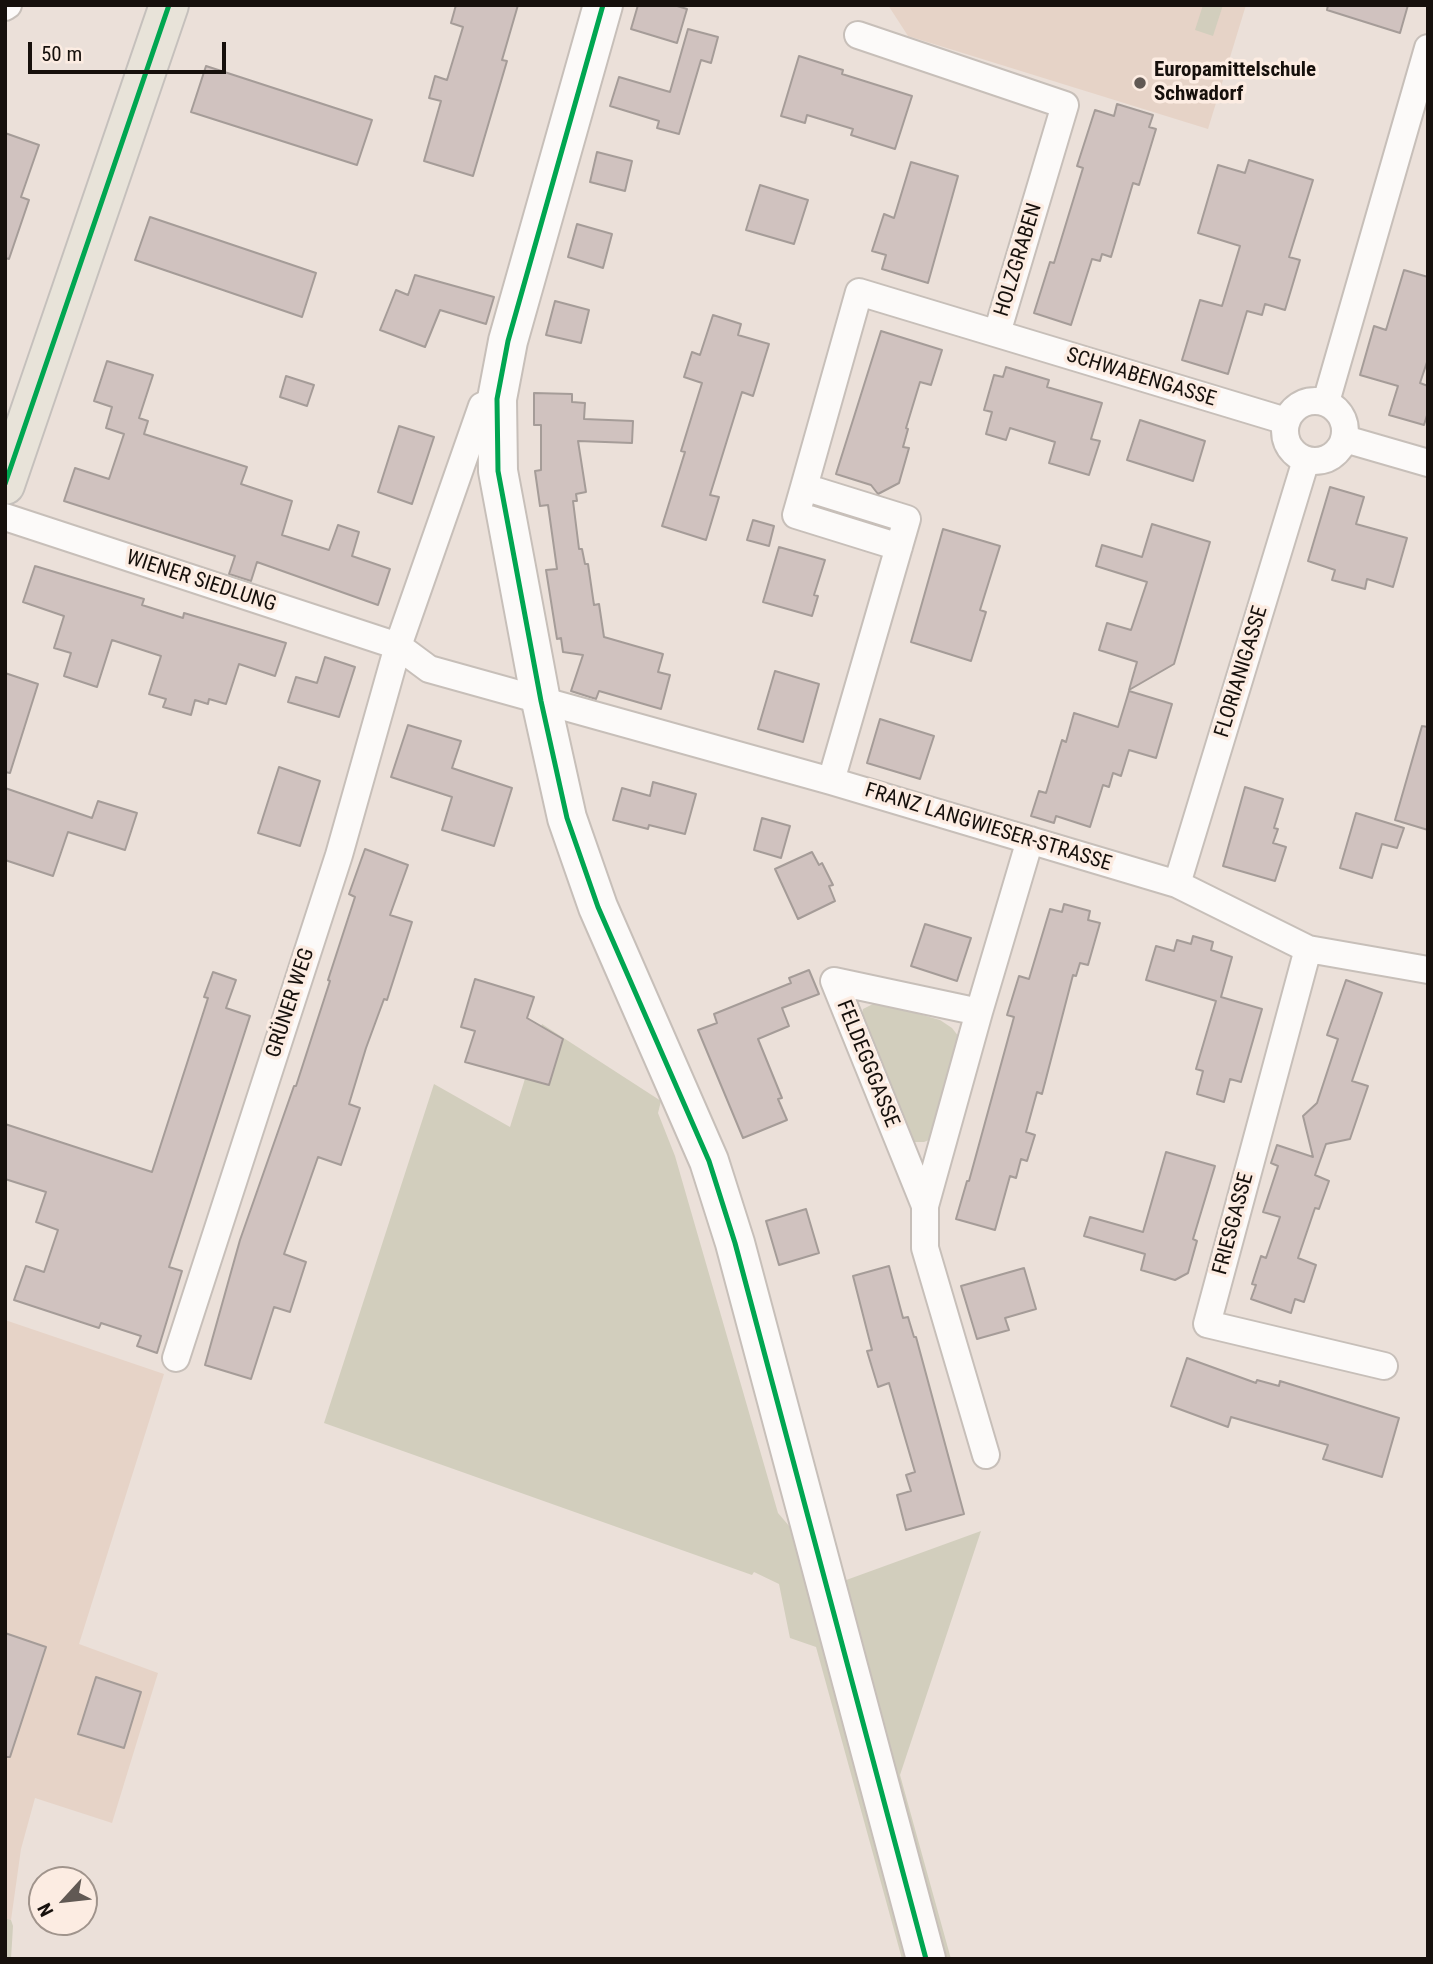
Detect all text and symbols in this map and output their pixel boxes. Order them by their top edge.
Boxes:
scale bar [32,28,229,72]
text: 50 m [41,42,82,66]
place label: Europamittelschule Schwadorf [1154,58,1316,108]
marker: Europamittelschule Schwadorf [1132,75,1148,91]
street label: HOLZGRABEN [990,200,1048,320]
street label: SCHWABENGASSE [1063,343,1219,413]
street label: WIENER SIEDLUNG [123,546,279,618]
street label: FLORIANIGASSE [1210,603,1274,741]
street label: FRANZ LANGWIESER-STRASSE [862,778,1114,878]
street label: GRÜNER WEG [261,945,321,1061]
street label: FELDEGGGASSE [830,997,904,1131]
street label: FRIESGASSE [1208,1170,1260,1278]
north arrow [28,1866,98,1936]
text: N [33,1899,59,1920]

